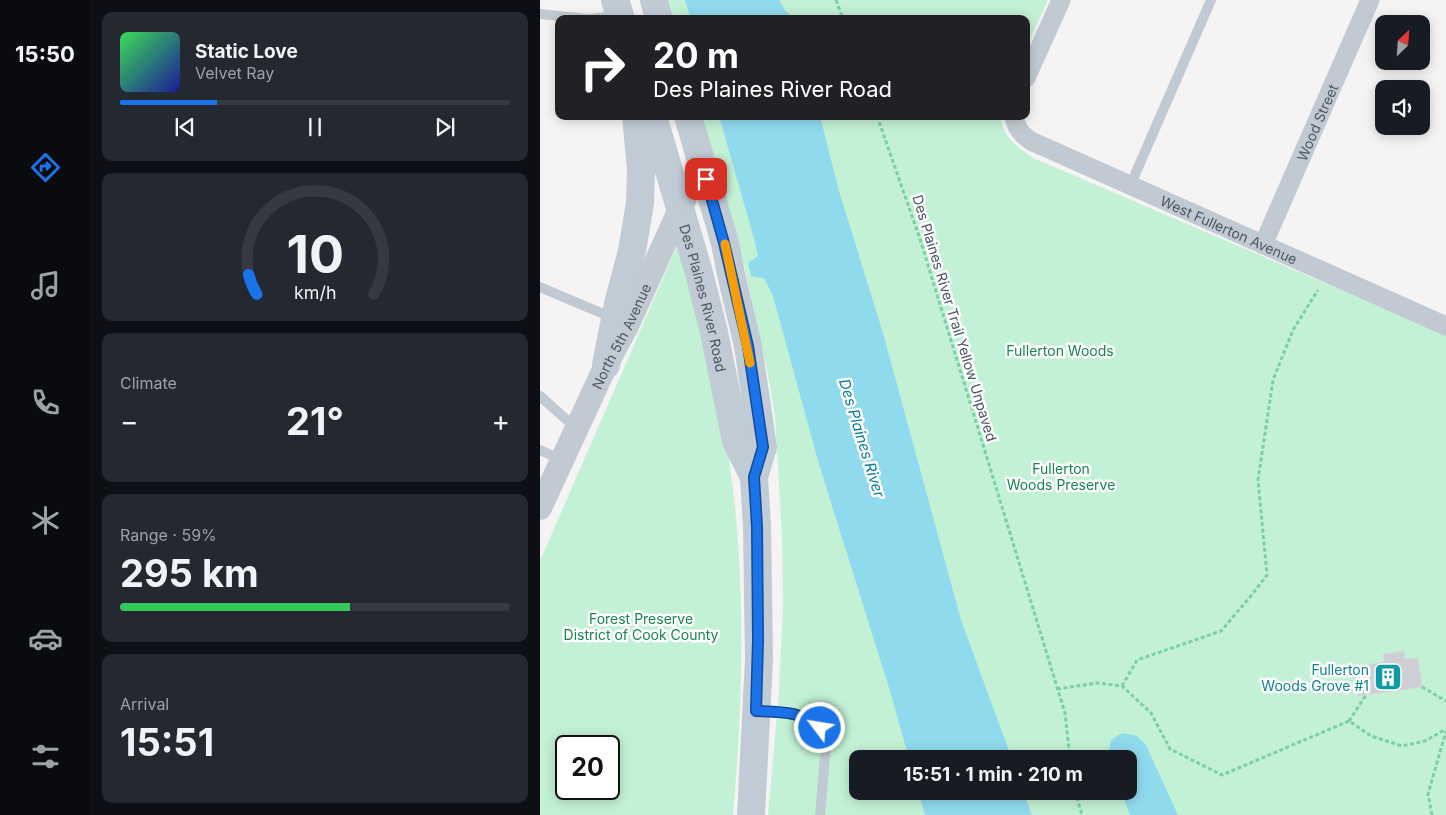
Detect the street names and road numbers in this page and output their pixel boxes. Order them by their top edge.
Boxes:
street label: Wood Street [1292,81,1341,163]
street label: West Fullerton Avenue [1158,191,1300,267]
street label: Des Plaines River Trail Yellow Unpaved [909,193,1001,443]
street label: Des Plaines River Road [677,222,730,374]
street label: North 5th Avenue [588,280,654,392]

